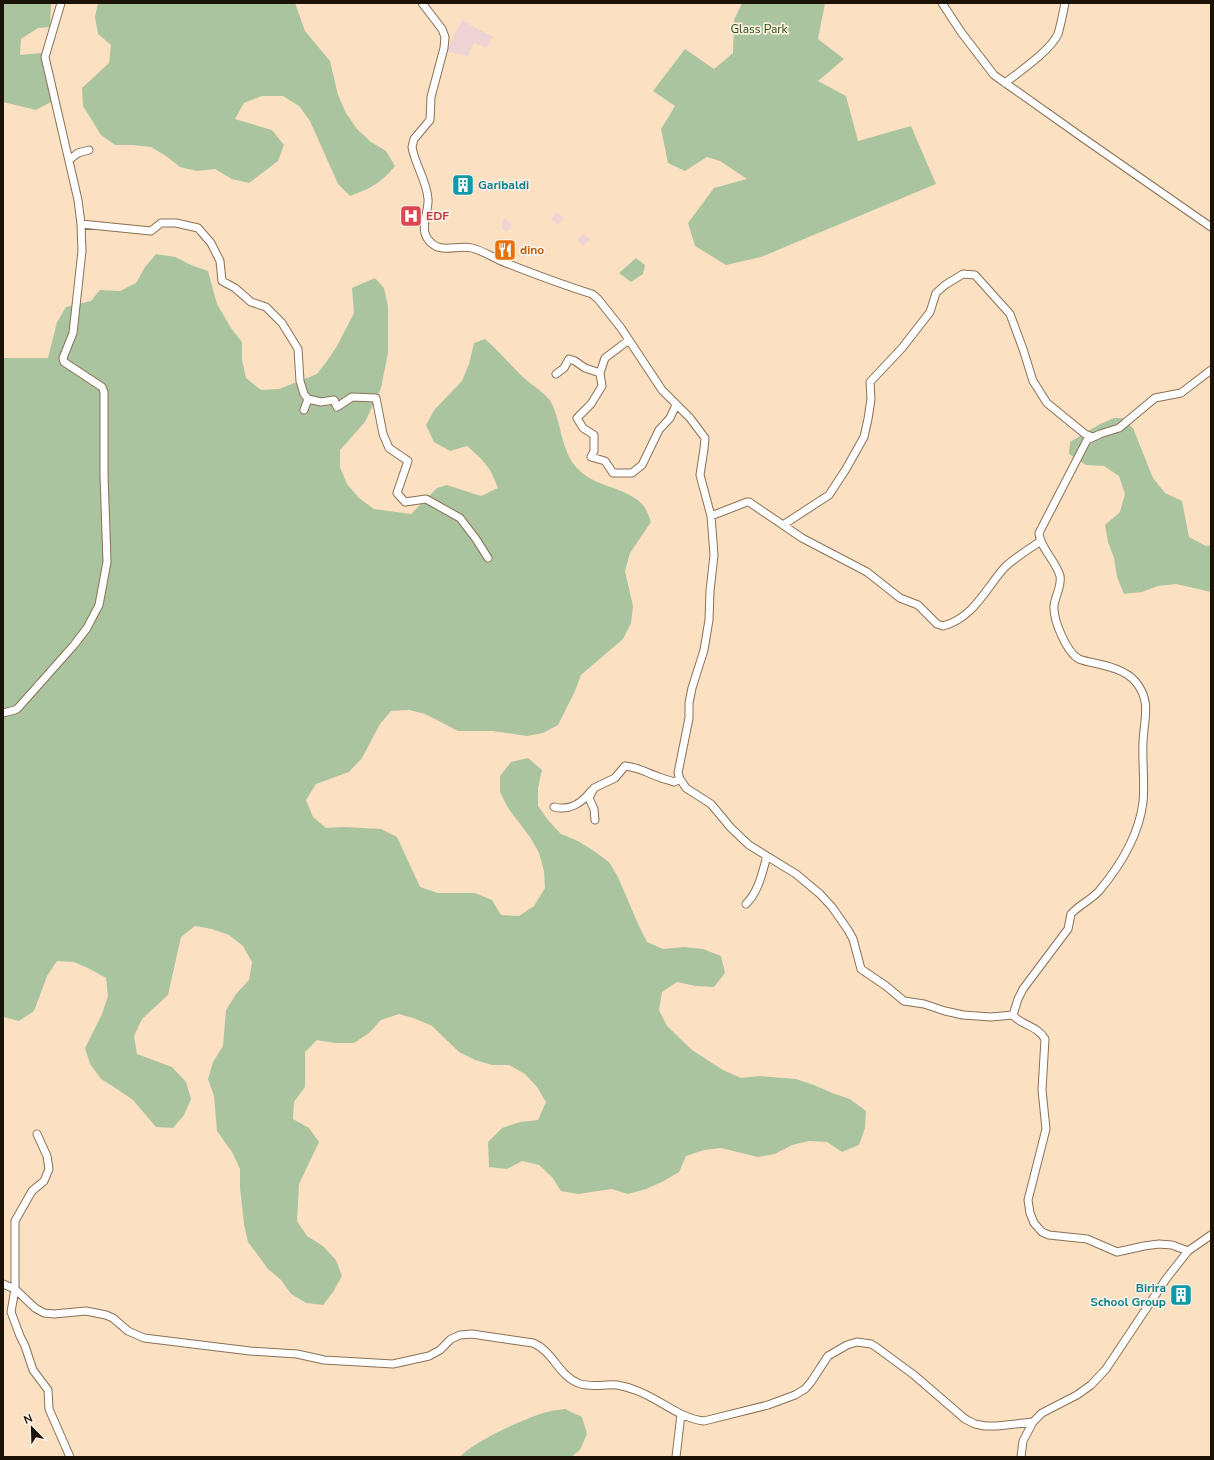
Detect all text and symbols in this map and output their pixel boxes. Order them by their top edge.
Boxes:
park label: Glass Park [730,21,789,37]
building icon: Garibaldi [450,172,476,198]
place label: Garibaldi [478,177,529,193]
hospital icon: EDF [398,203,424,229]
place label: EDF [426,208,449,224]
restaurant icon: dino [492,237,518,263]
place label: dino [520,242,544,258]
place label: Birira School Group [1090,1280,1166,1310]
building icon: Birira School Group [1168,1282,1194,1308]
north arrow [12,1408,52,1448]
text: N [22,1411,35,1428]

